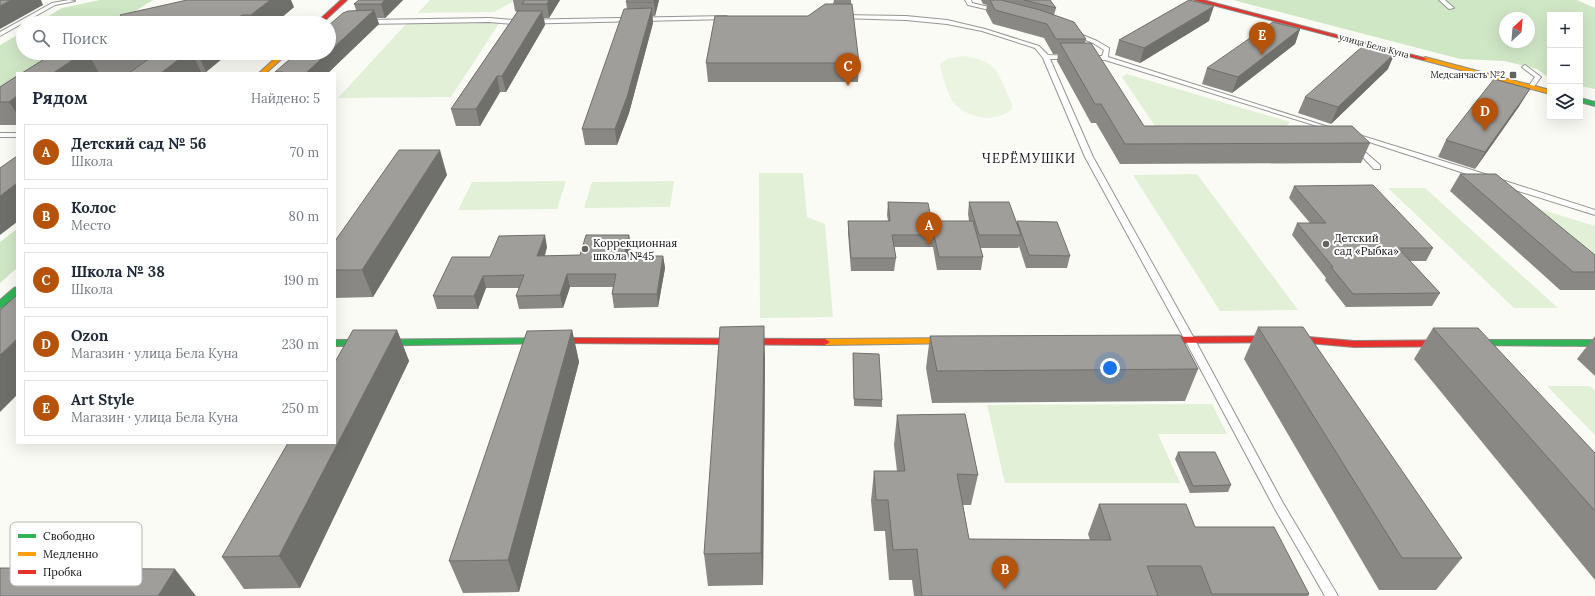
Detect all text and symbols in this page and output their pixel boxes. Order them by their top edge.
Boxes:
north arrow [1499,12,1535,48]
map controls [1547,12,1583,120]
button: + [1547,12,1583,48]
search box [16,16,336,60]
pin: E [1249,22,1275,55]
icon: search [30,27,52,49]
text: Поиск [62,29,107,48]
street label: улица Бела Куна [1338,31,1411,60]
button: − [1547,48,1583,84]
pin: C [835,53,861,86]
place label: Медсанчасть №2 [1430,69,1505,80]
marker: Медсанчасть №2 [1508,70,1518,80]
button: layers [1547,84,1583,120]
text: Рядом [32,87,88,109]
text: Найдено: 5 [251,90,320,107]
pin: D [1472,98,1498,131]
text: Детский сад № 56 [71,134,206,153]
text: A [42,144,50,161]
text: 70 m [290,144,319,161]
district label: ЧЕРЁМУШКИ [982,150,1076,167]
text: Школа [71,153,113,170]
text: Колос [71,198,116,217]
text: B [42,208,50,225]
text: 80 m [289,208,319,225]
pin: A [916,212,942,245]
text: Место [71,217,111,234]
place label: Детский сад «Рыбка» [1334,231,1399,258]
place label: Коррекционная школа №45 [593,236,677,263]
marker: Детский сад «Рыбка» [1321,239,1331,249]
marker: Коррекционная школа №45 [580,244,590,254]
text: Школа № 38 [71,262,165,281]
text: C [42,272,50,289]
text: 190 m [284,272,319,289]
text: Школа [71,281,113,298]
text: Ozon [71,326,108,345]
text: D [41,336,51,353]
text: 230 m [282,336,319,353]
text: Магазин · улица Бела Куна [71,345,238,362]
your location [1100,358,1120,378]
text: Art Style [71,390,134,409]
text: E [42,400,50,417]
text: 250 m [282,400,319,417]
text: Магазин · улица Бела Куна [71,409,238,426]
legend [10,522,142,586]
text: Свободно [43,529,95,543]
text: Медленно [43,547,98,561]
pin: B [992,556,1018,589]
text: Пробка [43,565,82,579]

